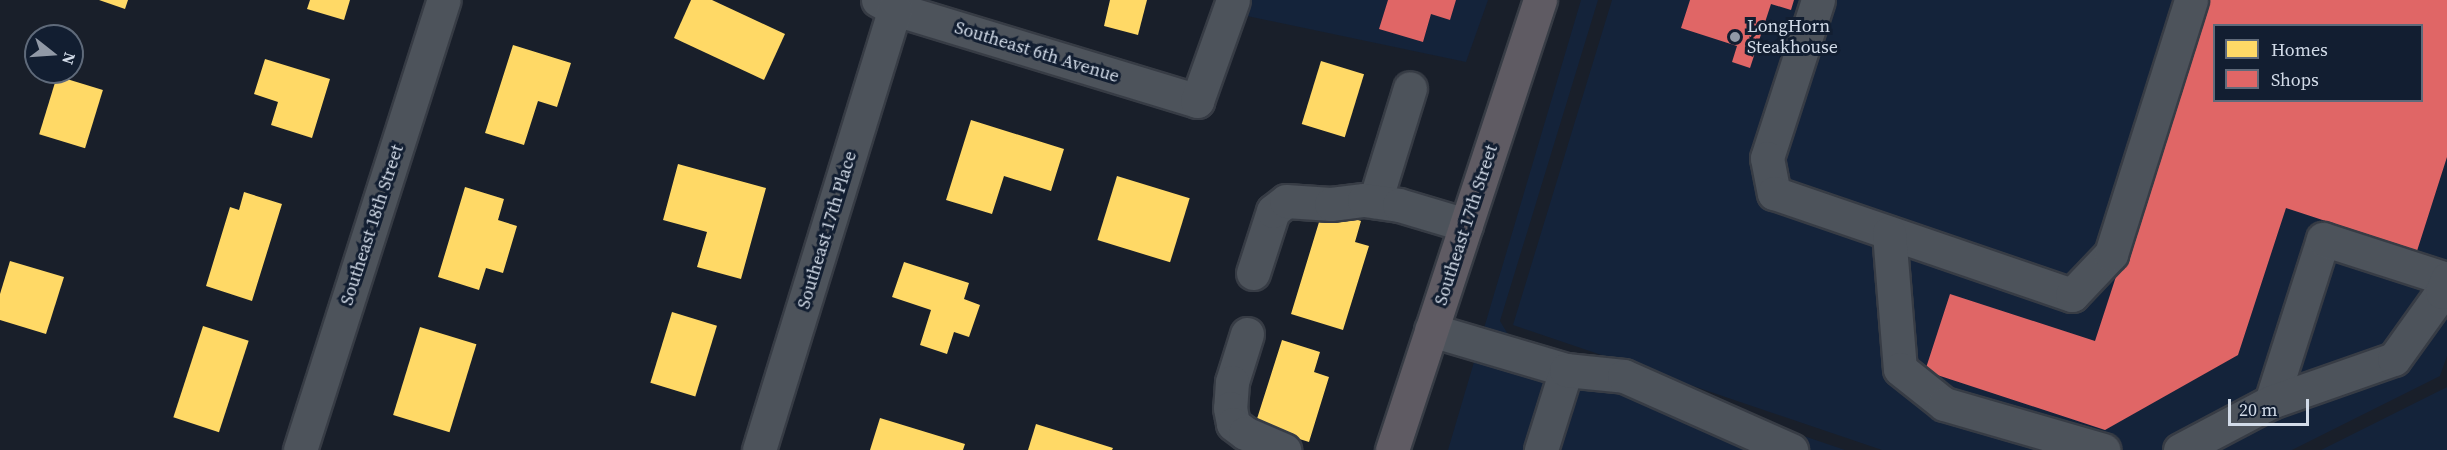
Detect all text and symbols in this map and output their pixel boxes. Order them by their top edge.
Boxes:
place label: LongHorn Steakhouse [1747,16,1838,58]
street label: Southeast 6th Avenue [952,17,1122,87]
north arrow [24,24,84,84]
legend [2213,24,2423,102]
marker: LongHorn Steakhouse [1728,30,1742,44]
text: Homes [2271,37,2328,62]
text: N [57,50,82,67]
text: Shops [2271,67,2319,92]
street label: Southeast 18th Street [336,142,408,308]
street label: Southeast 17th Street [1430,142,1502,308]
street label: Southeast 17th Place [793,148,861,312]
scale bar [2231,387,2312,425]
text: 20 m [2239,397,2277,422]

